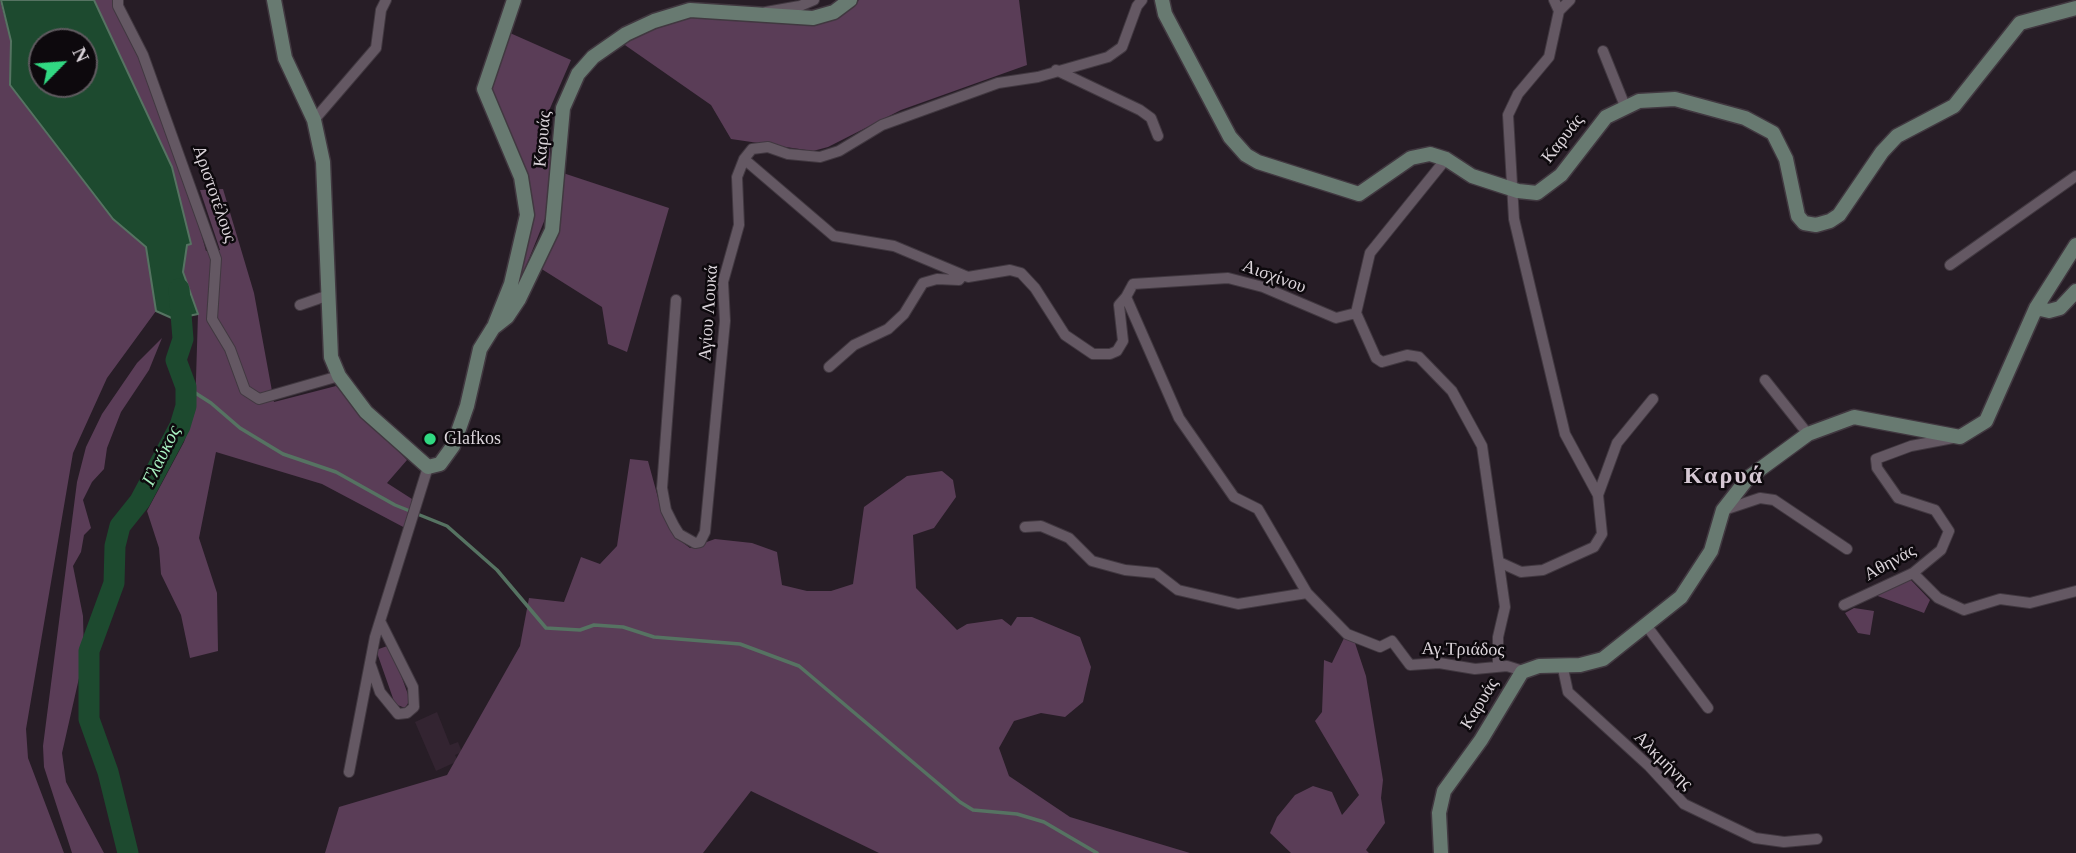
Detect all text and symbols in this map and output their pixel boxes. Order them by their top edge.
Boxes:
north arrow [28,28,98,98]
text: N [68,44,93,65]
street label: Καρυάς [530,110,556,168]
street label: Καρυάς [1537,110,1589,168]
street label: Αριστοτέλους [187,143,241,245]
street label: Αισχίνου [1239,255,1309,299]
street label: Αγίου Λουκά [695,264,723,362]
water label: Γλαύκος [138,422,186,490]
place label: Glafkos [444,428,501,450]
marker: Glafkos [422,431,438,447]
district label: Καρυά [1684,463,1764,491]
street label: Αθηνάς [1860,540,1920,586]
street label: Αγ.Τριάδος [1421,638,1505,662]
street label: Καρυάς [1456,674,1504,734]
street label: Αλκμήνης [1629,727,1697,795]

